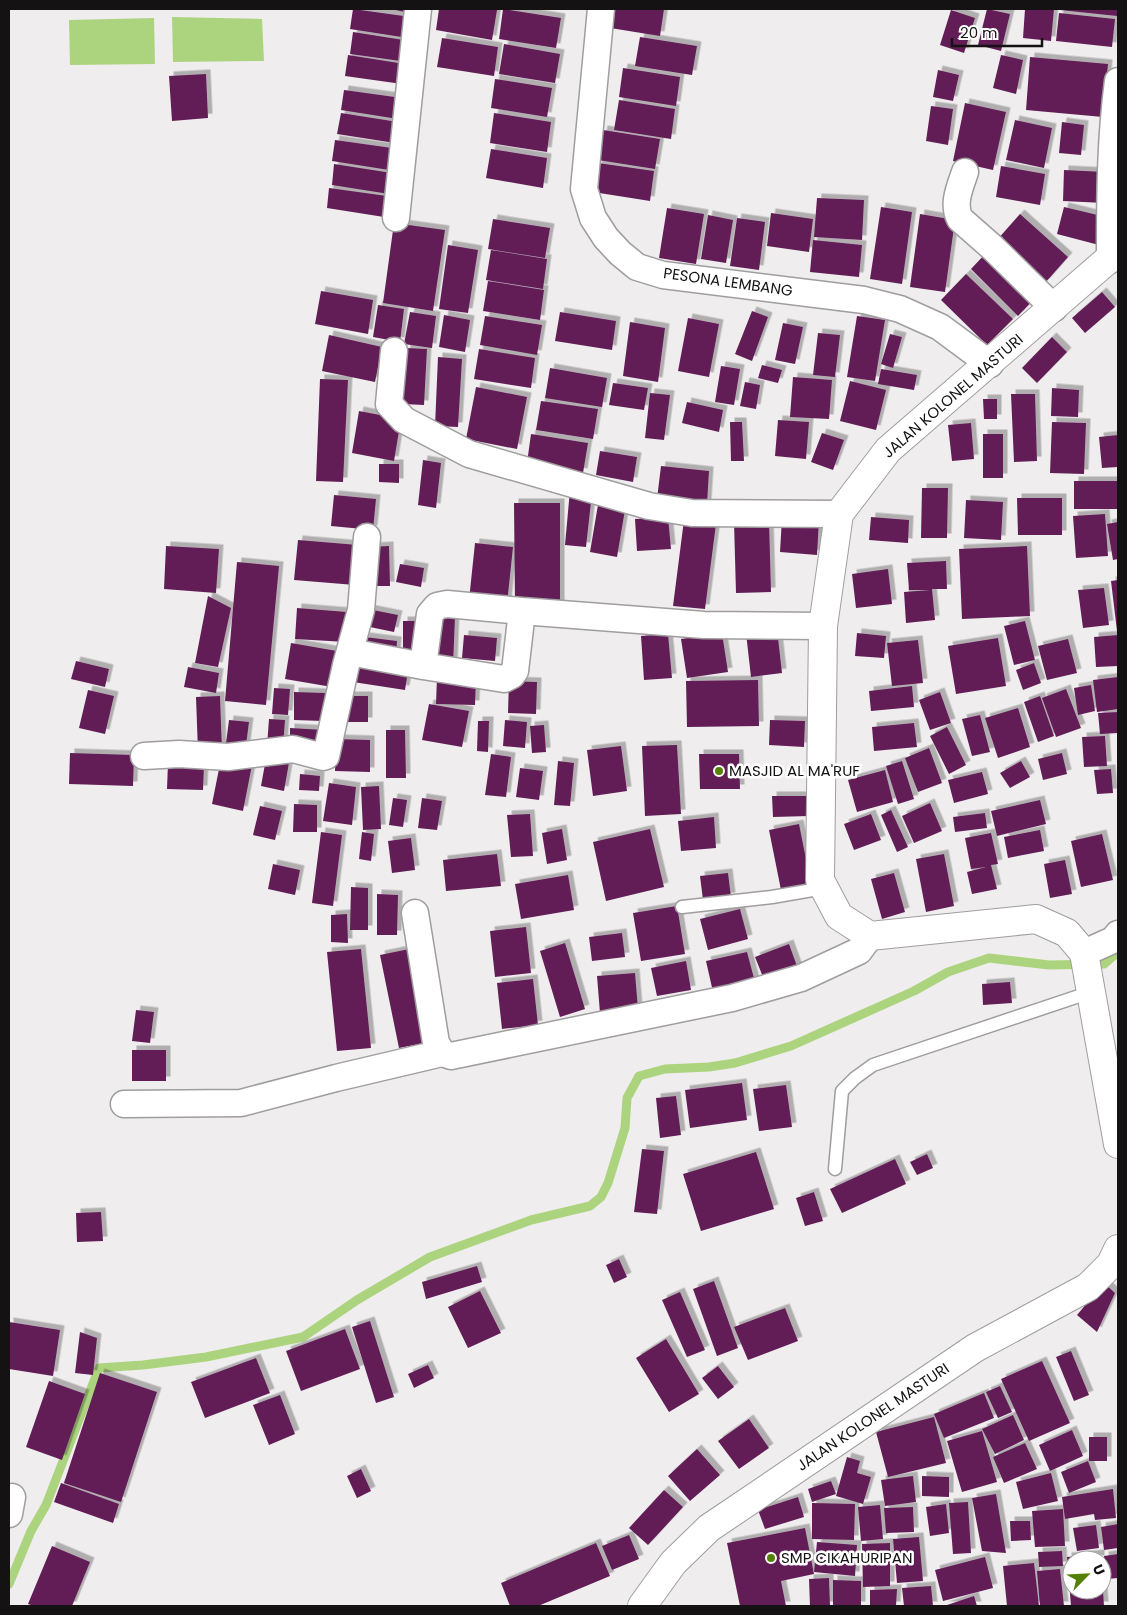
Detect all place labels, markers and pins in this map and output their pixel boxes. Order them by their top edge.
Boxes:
place label: MASJID AL MA'RUF [729,760,860,781]
marker: MASJID AL MA'RUF [713,765,725,777]
place label: SMP CIKAHURIPAN [781,1547,912,1568]
marker: SMP CIKAHURIPAN [765,1552,777,1564]

